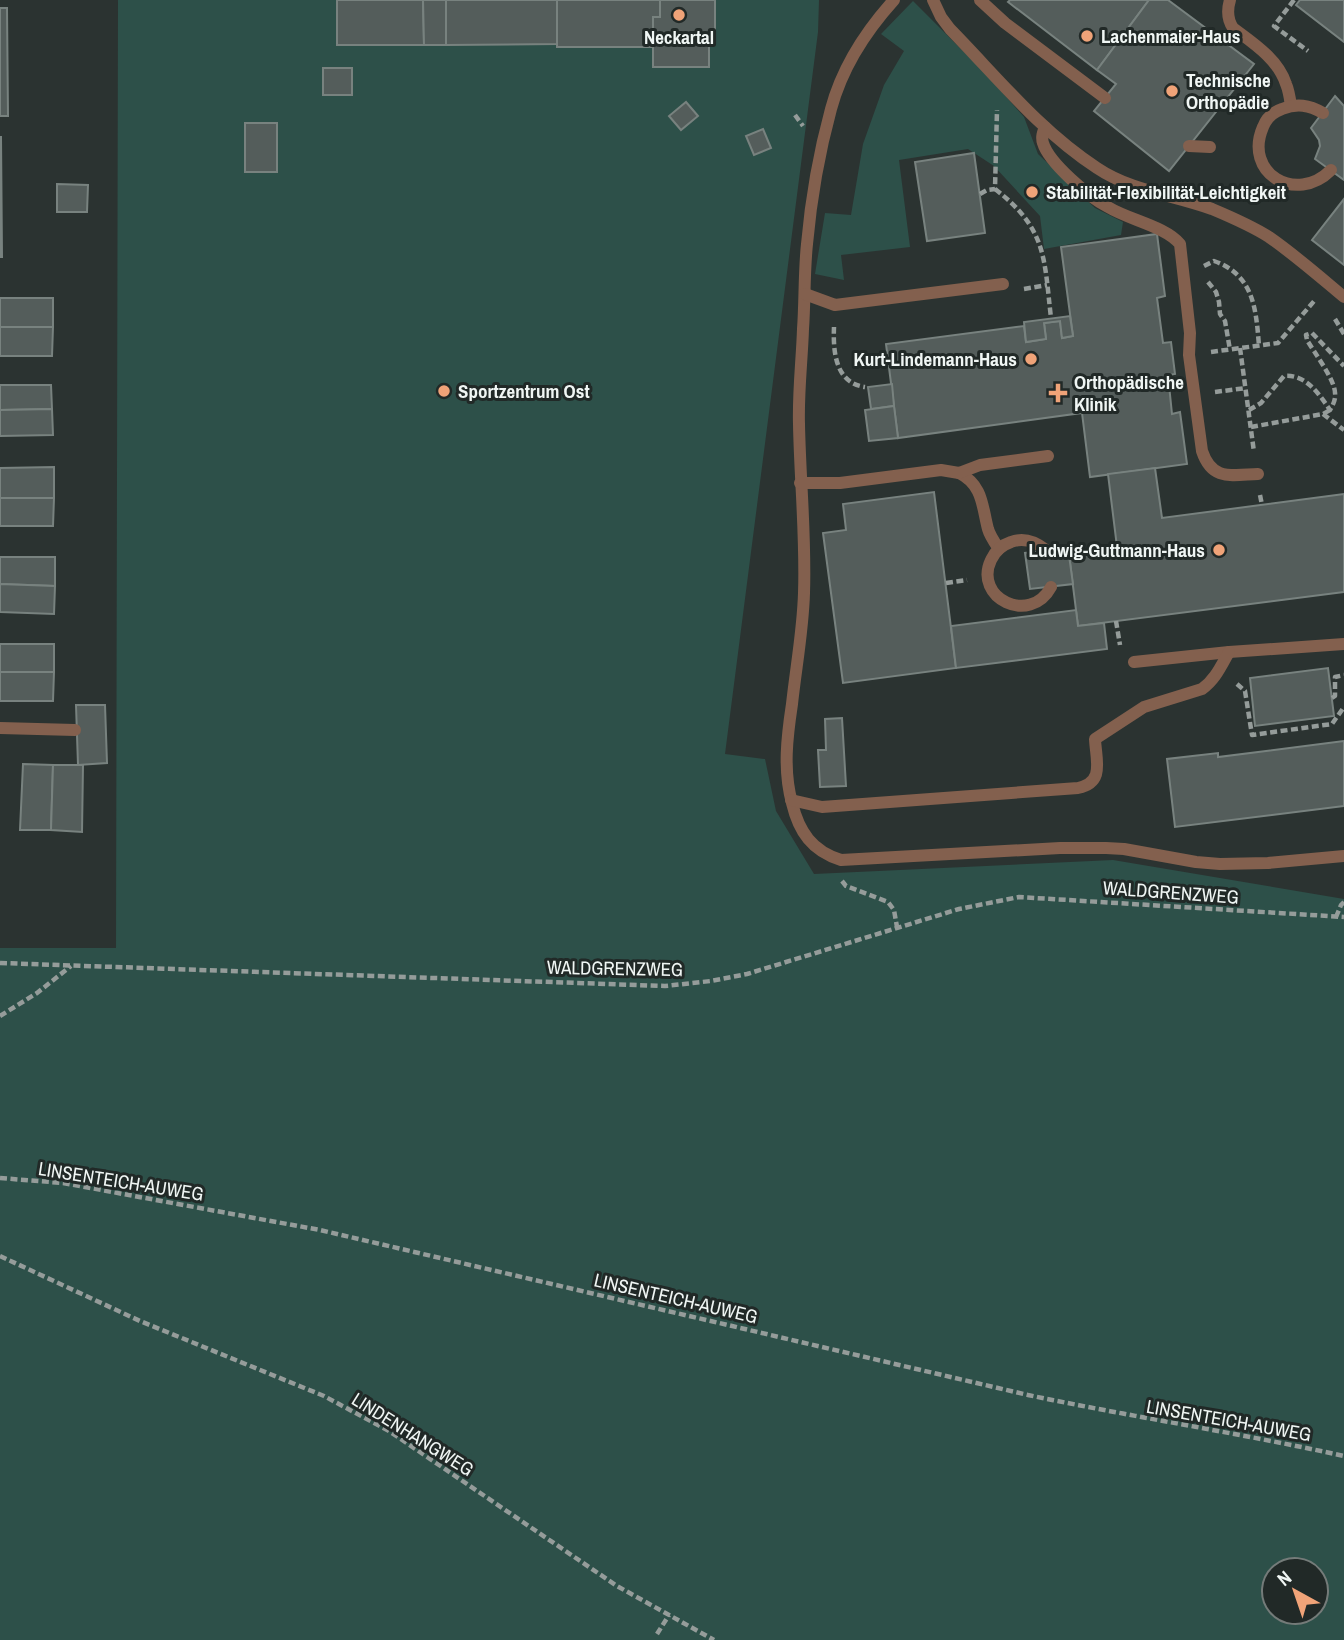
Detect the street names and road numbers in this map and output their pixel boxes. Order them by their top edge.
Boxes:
street label: WALDGRENZWEG [1102,874,1240,910]
street label: WALDGRENZWEG [547,954,683,982]
street label: LINSENTEICH-AUWEG [36,1155,206,1207]
street label: LINSENTEICH-AUWEG [592,1267,760,1329]
street label: LINDENHANGWEG [347,1386,479,1482]
street label: LINSENTEICH-AUWEG [1144,1393,1314,1447]

